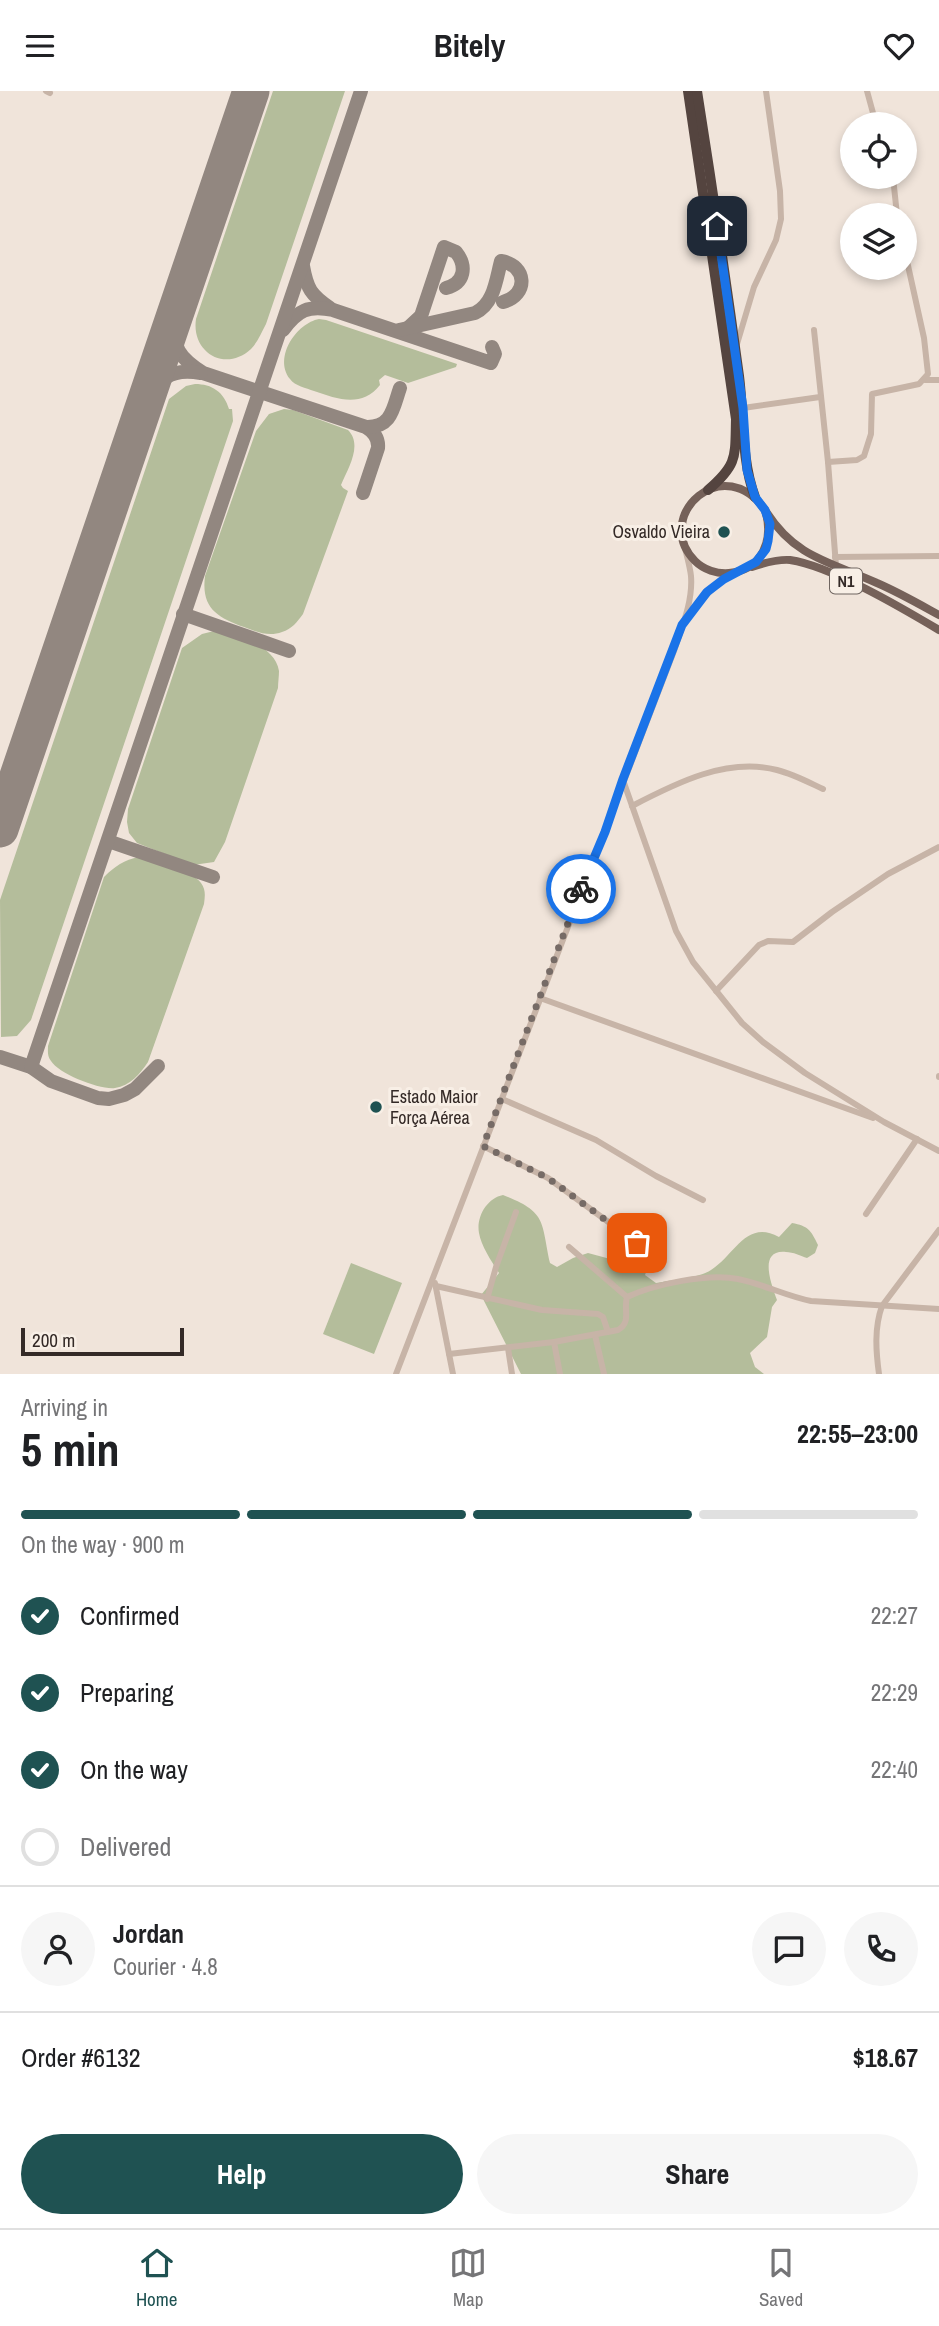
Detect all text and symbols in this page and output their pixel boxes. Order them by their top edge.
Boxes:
text: Bitely [434,24,505,67]
icon: menu [21,27,59,65]
icon: heart [880,27,918,65]
map controls [840,112,917,280]
button: locate [840,112,917,189]
pin [687,196,747,256]
button: layers [840,203,917,280]
icon: home [698,207,736,245]
place label: Osvaldo Vieira [613,519,710,544]
marker: Osvaldo Vieira [716,524,732,540]
road number: N1 [830,568,862,594]
courier [546,854,616,924]
icon: bike [562,870,600,908]
place label: Estado Maior Força Aérea [390,1084,478,1130]
marker: Estado Maior Força Aérea [368,1099,384,1115]
pin [607,1213,667,1273]
icon: bag [618,1224,656,1262]
scale bar [21,1325,184,1357]
text: 200 m [32,1327,75,1353]
text: Arriving in [21,1392,108,1423]
text: 22:55–23:00 [797,1416,918,1451]
text: 5 min [21,1418,120,1480]
text: On the way · 900 m [21,1529,185,1560]
icon: check [21,1597,59,1635]
text: Confirmed [80,1598,180,1633]
text: 22:27 [871,1600,918,1631]
icon: check [21,1674,59,1712]
text: Preparing [80,1675,174,1710]
text: 22:29 [871,1677,918,1708]
icon: check [21,1751,59,1789]
text: On the way [80,1752,188,1787]
text: 22:40 [871,1754,918,1785]
text: Delivered [80,1829,171,1864]
button: person [21,1912,95,1986]
button: chat [752,1912,826,1986]
button: phone [844,1912,918,1986]
text: Jordan [113,1916,184,1951]
text: Courier · 4.8 [113,1951,218,1982]
text: Order #6132 [21,2040,141,2075]
text: $18.67 [853,2040,918,2075]
button: Help [21,2134,463,2214]
button: Share [477,2134,918,2214]
tab: Home [136,2244,177,2312]
tab: Map [449,2244,487,2312]
tab: Saved [759,2244,803,2312]

